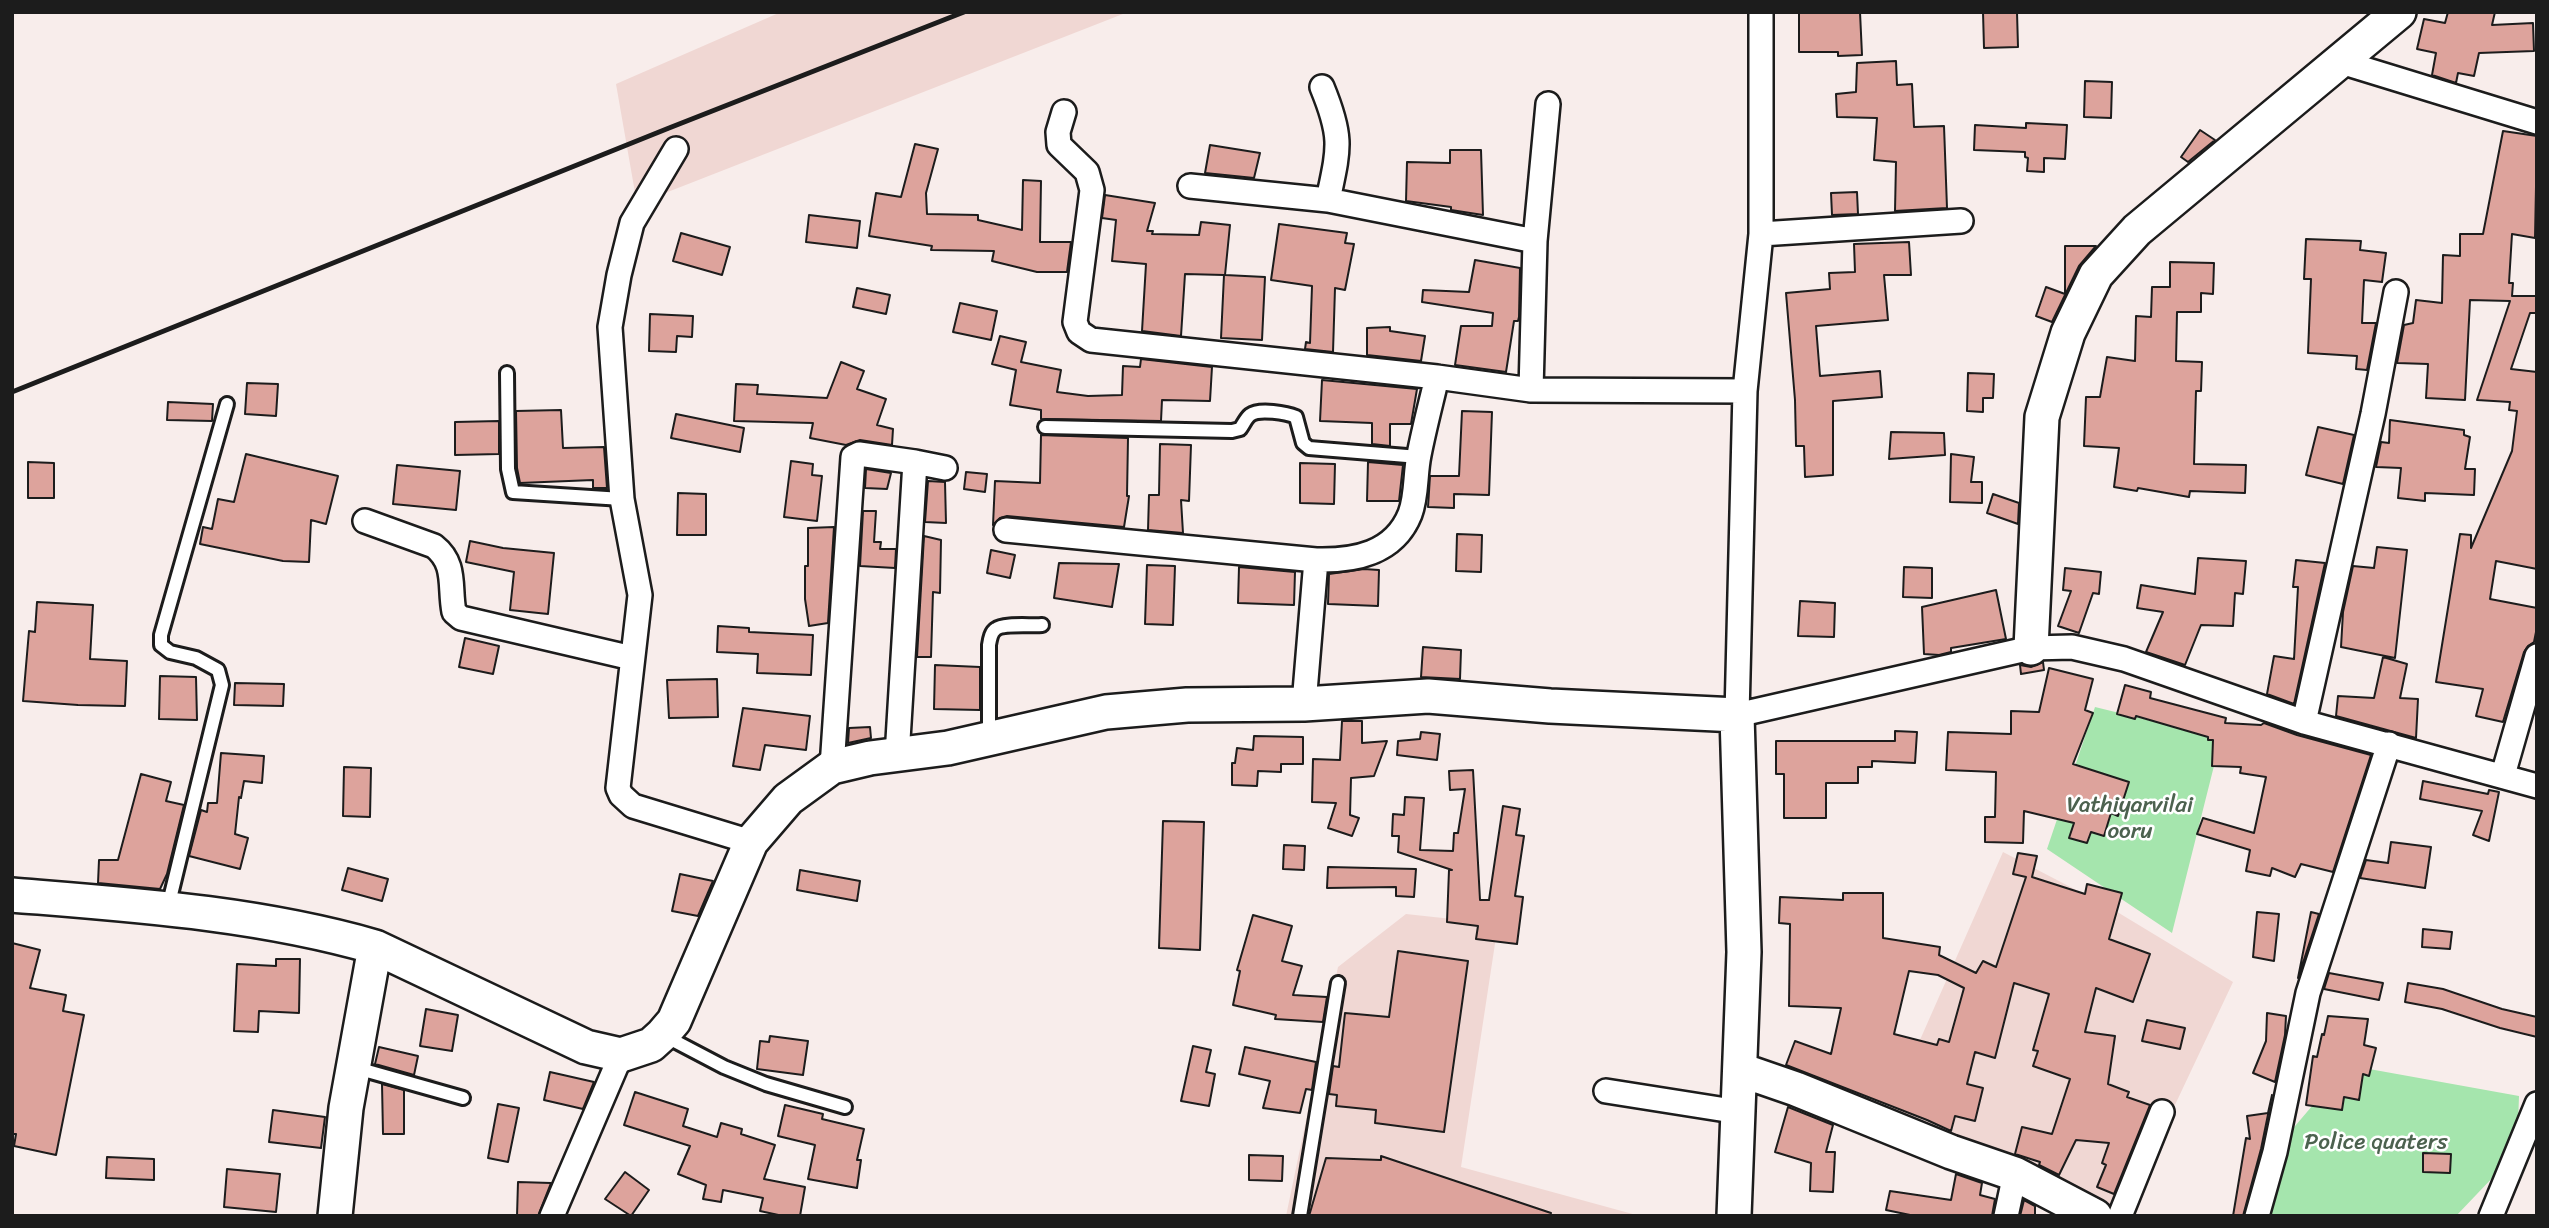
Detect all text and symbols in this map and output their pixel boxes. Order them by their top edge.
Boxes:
park label: Vathiyarvilai ooru [2067,792,2193,846]
park label: Police quaters [2304,1129,2448,1157]

